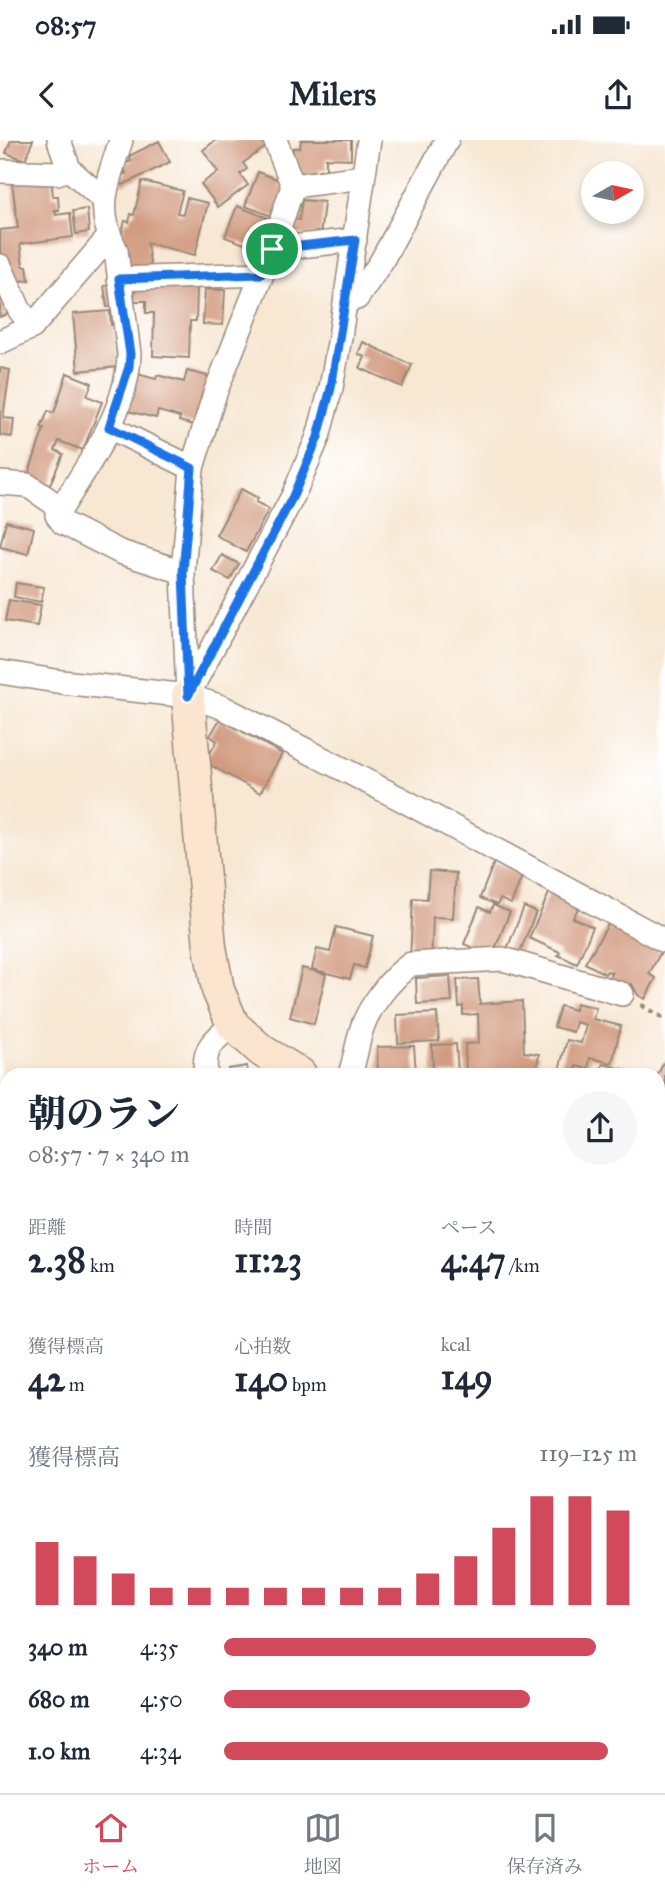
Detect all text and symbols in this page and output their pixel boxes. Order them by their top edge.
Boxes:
text: 08:57 [35,9,96,41]
text: Milers [289,75,376,114]
icon: back [28,76,66,114]
icon: share [599,76,637,114]
north arrow [581,161,644,224]
map controls [581,161,644,224]
pin [242,219,302,279]
icon: arrive [253,230,291,268]
text: 朝のラン [28,1091,180,1137]
button: share [563,1091,637,1165]
text: 08:57 · 7 × 340 m [28,1140,190,1168]
text: 距離 [28,1216,66,1239]
text: 時間 [234,1216,272,1239]
text: ペース [441,1216,497,1239]
text: 2.38 [28,1239,86,1282]
text: 11:23 [234,1239,302,1282]
text: 4:47 [441,1239,506,1282]
text: km [86,1254,115,1277]
text: /km [506,1254,540,1277]
text: kcal [441,1333,471,1356]
text: 獲得標高 [28,1335,104,1358]
text: 心拍数 [234,1335,291,1358]
text: 149 [441,1356,493,1399]
text: 42 [28,1358,65,1401]
text: 140 [234,1358,288,1401]
text: m [65,1373,85,1396]
text: bpm [288,1373,327,1396]
text: 119–125 m [539,1439,637,1467]
text: 獲得標高 [28,1443,120,1471]
text: 340 m [28,1633,88,1661]
text: 4:35 [140,1633,179,1661]
text: 680 m [28,1685,90,1713]
text: 4:50 [140,1685,183,1713]
text: 1.0 km [28,1737,90,1765]
text: 4:34 [140,1737,181,1765]
tab: ホーム [82,1809,139,1878]
tab: 地図 [304,1809,342,1878]
tab: 保存済み [507,1809,583,1878]

